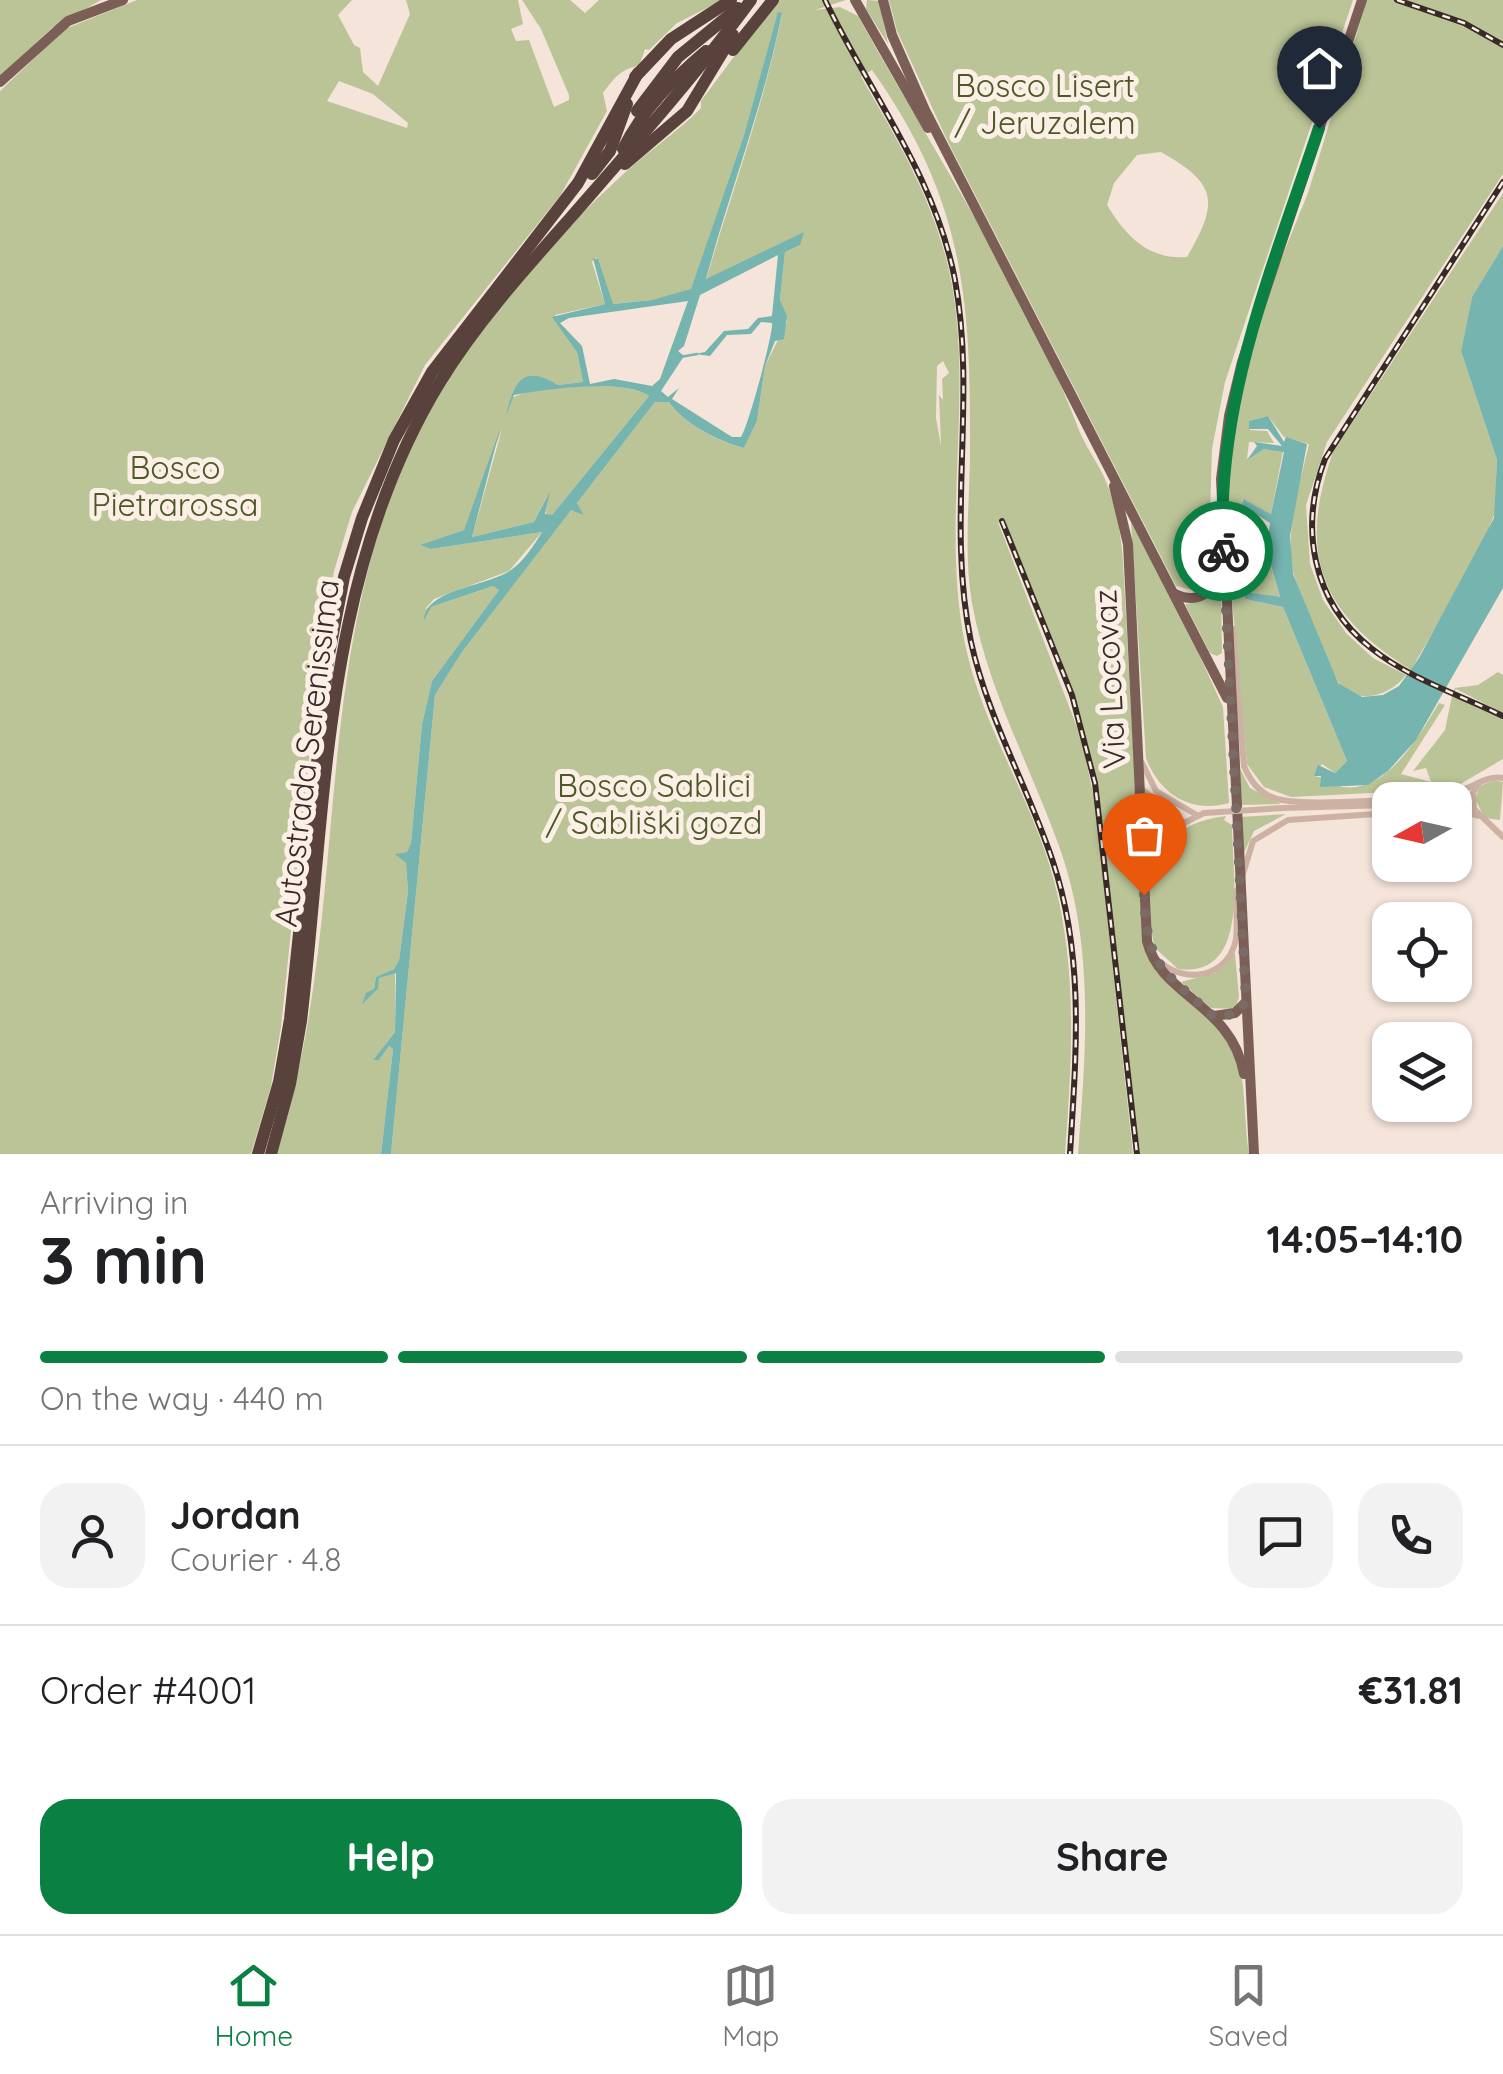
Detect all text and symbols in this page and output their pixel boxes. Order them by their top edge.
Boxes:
pin [1277,26,1362,129]
icon: home [1292,41,1347,96]
park label: Bosco Lisert / Jeruzalem [954,65,1136,142]
park label: Bosco Pietrarossa [92,447,258,524]
courier [1173,501,1273,601]
icon: bike [1196,524,1251,579]
street label: Autostrada Serenissima [265,577,347,929]
street label: Via Locovaz [1084,588,1134,770]
park label: Bosco Sablici / Sabliški gozd [546,765,762,842]
north arrow [1372,782,1472,882]
map controls [1372,782,1472,1122]
pin [1102,793,1187,896]
icon: bag [1117,808,1172,863]
button: locate [1372,902,1472,1002]
button: layers [1372,1022,1472,1122]
text: Arriving in [40,1182,189,1222]
text: 14:05–14:10 [1267,1215,1463,1263]
text: 3 min [40,1219,207,1300]
text: On the way · 440 m [40,1378,324,1418]
button: person [40,1483,145,1588]
button: chat [1228,1483,1333,1588]
button: phone [1358,1483,1463,1588]
text: Jordan [170,1491,301,1539]
text: Courier · 4.8 [170,1539,342,1579]
text: Order #4001 [40,1666,257,1714]
text: €31.81 [1359,1666,1463,1714]
button: Help [40,1799,742,1914]
button: Share [762,1799,1463,1914]
tab: Home [215,1958,293,2053]
tab: Map [722,1958,779,2053]
tab: Saved [1209,1958,1288,2053]

